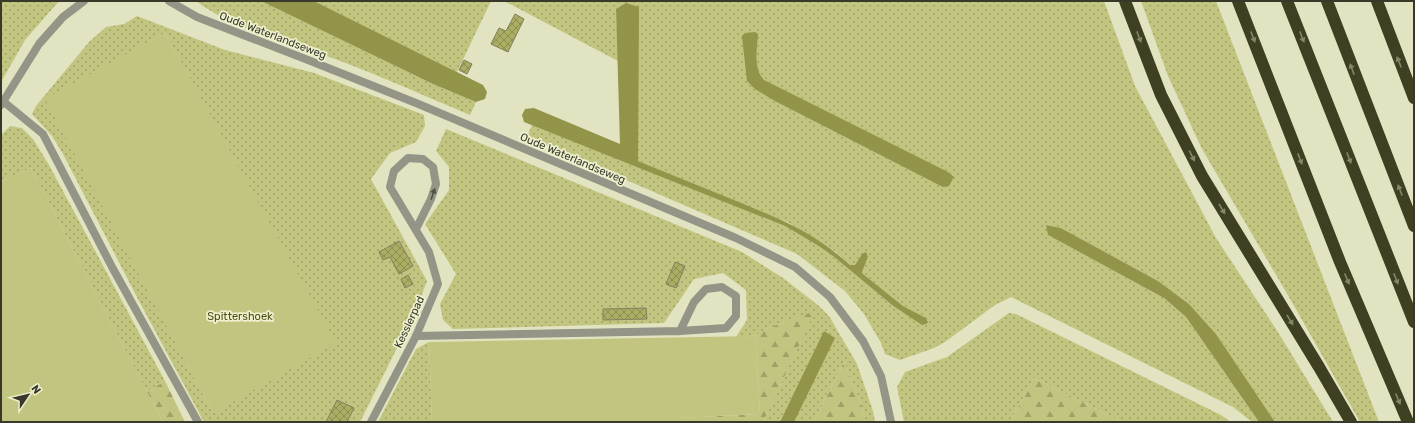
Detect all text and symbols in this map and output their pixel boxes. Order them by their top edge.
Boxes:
street label: Oude Waterlandseweg [218,9,328,62]
one-way arrow [1137,32,1143,44]
one-way arrow [1250,32,1256,44]
one-way arrow [1299,32,1305,44]
one-way arrow [1396,55,1402,67]
one-way arrow [1349,63,1355,75]
street label: Oude Waterlandseweg [518,130,628,187]
one-way arrow [1189,150,1195,162]
one-way arrow [1297,153,1303,165]
one-way arrow [1346,153,1352,164]
one-way arrow [1396,184,1402,196]
one-way arrow [430,187,436,199]
one-way arrow [1219,203,1226,215]
one-way arrow [1345,274,1351,286]
one-way arrow [1394,274,1400,286]
street label: Kesslerpad [392,294,427,350]
park label: Spittershoek [207,310,273,323]
one-way arrow [1287,314,1294,326]
north arrow [8,375,48,415]
text: N [28,383,43,397]
one-way arrow [1395,394,1401,405]

